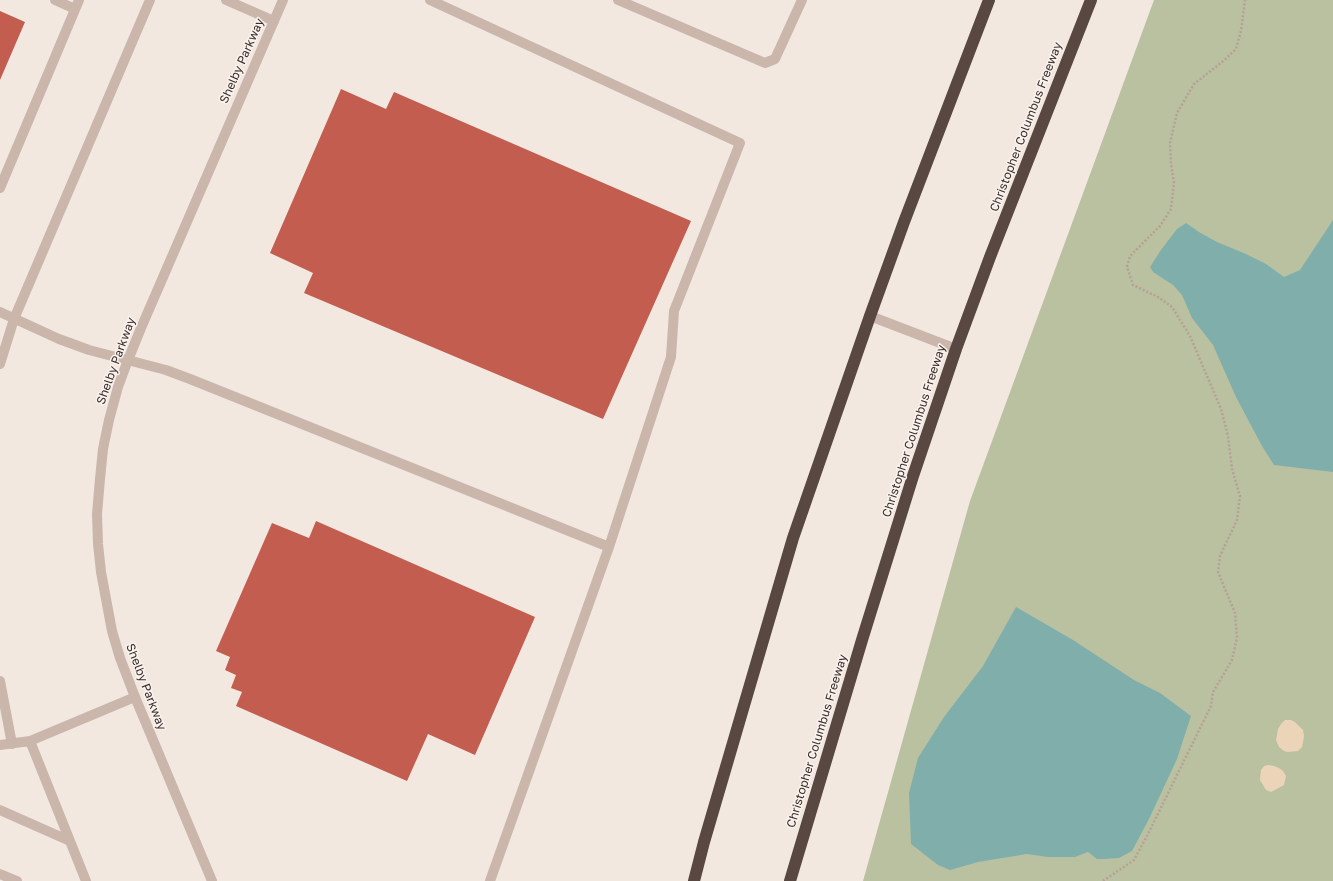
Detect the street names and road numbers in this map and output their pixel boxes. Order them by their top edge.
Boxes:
street label: Shelby Parkway [217,16,267,106]
street label: Christopher Columbus Freeway [987,40,1065,214]
street label: Shelby Parkway [94,316,138,406]
street label: Christopher Columbus Freeway [879,343,949,519]
street label: Shelby Parkway [123,642,169,732]
street label: Christopher Columbus Freeway [784,653,850,829]

